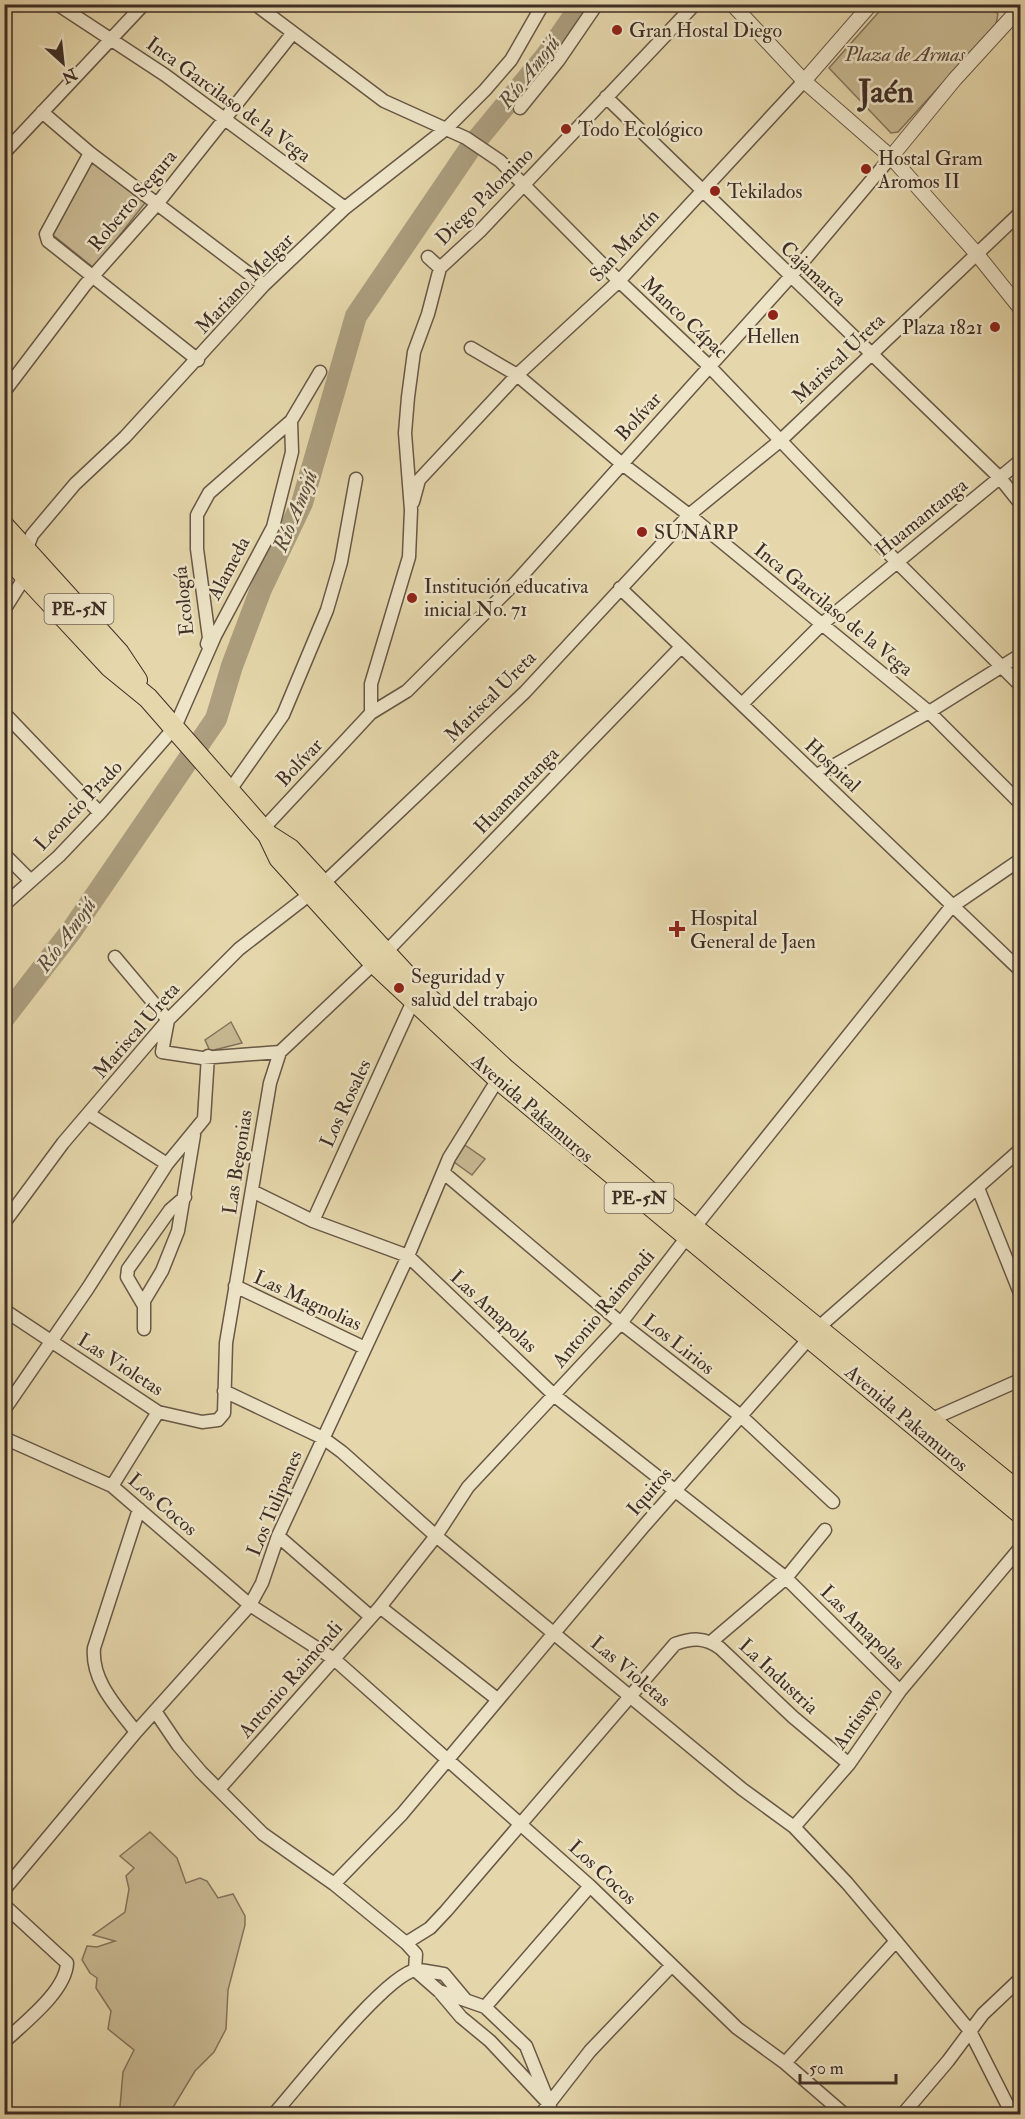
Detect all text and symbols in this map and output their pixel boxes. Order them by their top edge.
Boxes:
place label: Gran Hostal Diego [629,18,782,43]
marker: Gran Hostal Diego [610,23,624,37]
water label: Río Amojú [492,30,567,115]
street label: Inca Garcilaso de la Vega [141,31,317,168]
north arrow [33,33,93,93]
park label: Plaza de Armas [844,42,966,67]
text: N [58,63,81,88]
district label: Jaén [856,72,914,112]
place label: Todo Ecológico [578,117,703,142]
marker: Todo Ecológico [559,122,573,136]
street label: Diego Palomino [430,142,539,251]
street label: Roberto Segura [83,144,183,256]
place label: Hostal Gram Aromos II [877,146,983,194]
marker: Hostal Gram Aromos II [859,162,873,176]
place label: Tekilados [727,179,802,204]
marker: Tekilados [708,184,722,198]
street label: San Martín [584,204,665,287]
street label: Mariano Melgar [190,227,299,339]
street label: Cajamarca [775,236,853,312]
street label: Manco Cápac [636,271,733,364]
street label: Mariscal Ureta [787,307,891,409]
marker: Hellen [766,308,780,322]
place label: Plaza 1821 [902,315,983,340]
marker: Plaza 1821 [988,320,1002,334]
place label: Hellen [746,324,800,349]
street label: Bolívar [610,386,667,446]
water label: Río Amojú [267,466,324,557]
street label: Huamantanga [870,472,973,562]
place label: SUNARP [654,520,738,545]
marker: SUNARP [635,525,649,539]
street label: Alameda [201,532,256,605]
street label: Inca Garcilaso de la Vega [749,538,919,682]
street label: Ecología [167,564,200,637]
place label: Institución educativa inicial No. 71 [424,574,589,622]
marker: Institución educativa inicial No. 71 [405,591,419,605]
road number: PE-5N [44,594,113,624]
street label: Mariscal Ureta [439,645,542,747]
street label: Bolívar [271,732,328,792]
street label: Hospital [799,733,866,798]
street label: Huamantanga [469,741,565,839]
street label: Leoncio Prado [29,755,128,856]
water label: Río Amojú [30,892,103,978]
place label: Hospital General de Jaen [690,906,816,954]
marker: Hospital General de Jaen [668,920,686,938]
place label: Seguridad y salud del trabajo [411,964,538,1012]
street label: Mariscal Ureta [88,976,186,1084]
marker: Seguridad y salud del trabajo [392,981,406,995]
street label: Avenida Pakamuros [466,1048,599,1168]
street label: Los Rosales [314,1055,377,1151]
street label: Las Begonias [217,1108,258,1216]
road number: PE-5N [604,1183,674,1213]
street label: Antonio Raimondi [546,1244,660,1373]
street label: Las Magnolias [250,1265,366,1336]
street label: Las Amapolas [444,1265,543,1359]
street label: Los Lirios [638,1309,720,1380]
street label: Las Violetas [73,1327,169,1402]
street label: Avenida Pakamuros [839,1359,974,1477]
street label: Los Tulipanes [241,1446,309,1560]
street label: Iquitos [621,1462,677,1521]
street label: Los Cocos [123,1467,203,1541]
street label: Las Amapolas [814,1580,910,1676]
street label: Antonio Raimondi [232,1616,348,1744]
street label: Las Violetas [585,1630,676,1712]
street label: La Industria [734,1633,824,1720]
street label: Antisuyo [826,1682,888,1755]
street label: Los Cocos [563,1835,642,1910]
scale bar [800,2047,896,2085]
text: 50 m [809,2057,844,2080]

